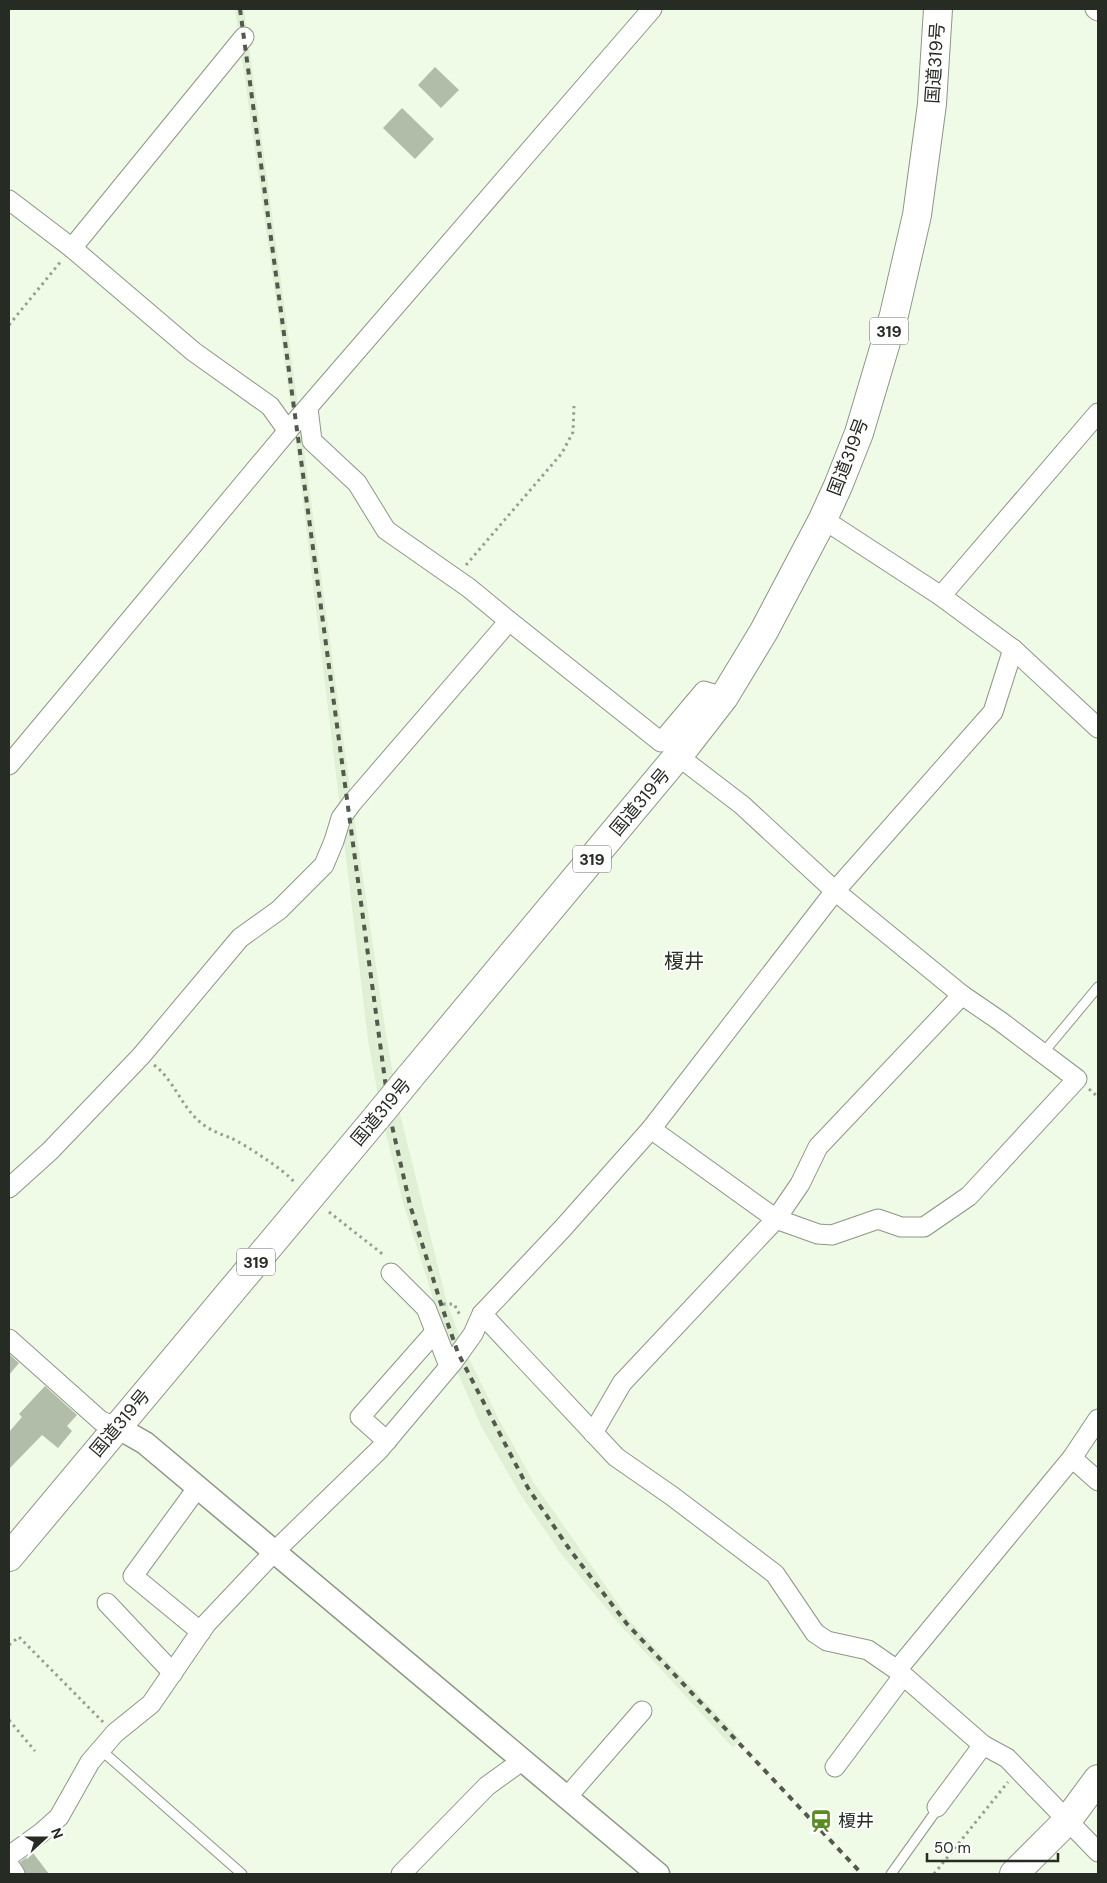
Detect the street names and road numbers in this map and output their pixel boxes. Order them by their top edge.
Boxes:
street label: 国道319号 [920,22,950,104]
road number: 319 [870,318,908,344]
street label: 国道319号 [822,415,874,499]
street label: 国道319号 [605,763,675,841]
road number: 319 [573,846,611,872]
street label: 国道319号 [346,1073,416,1151]
road number: 319 [237,1248,275,1276]
street label: 国道319号 [85,1384,155,1462]

